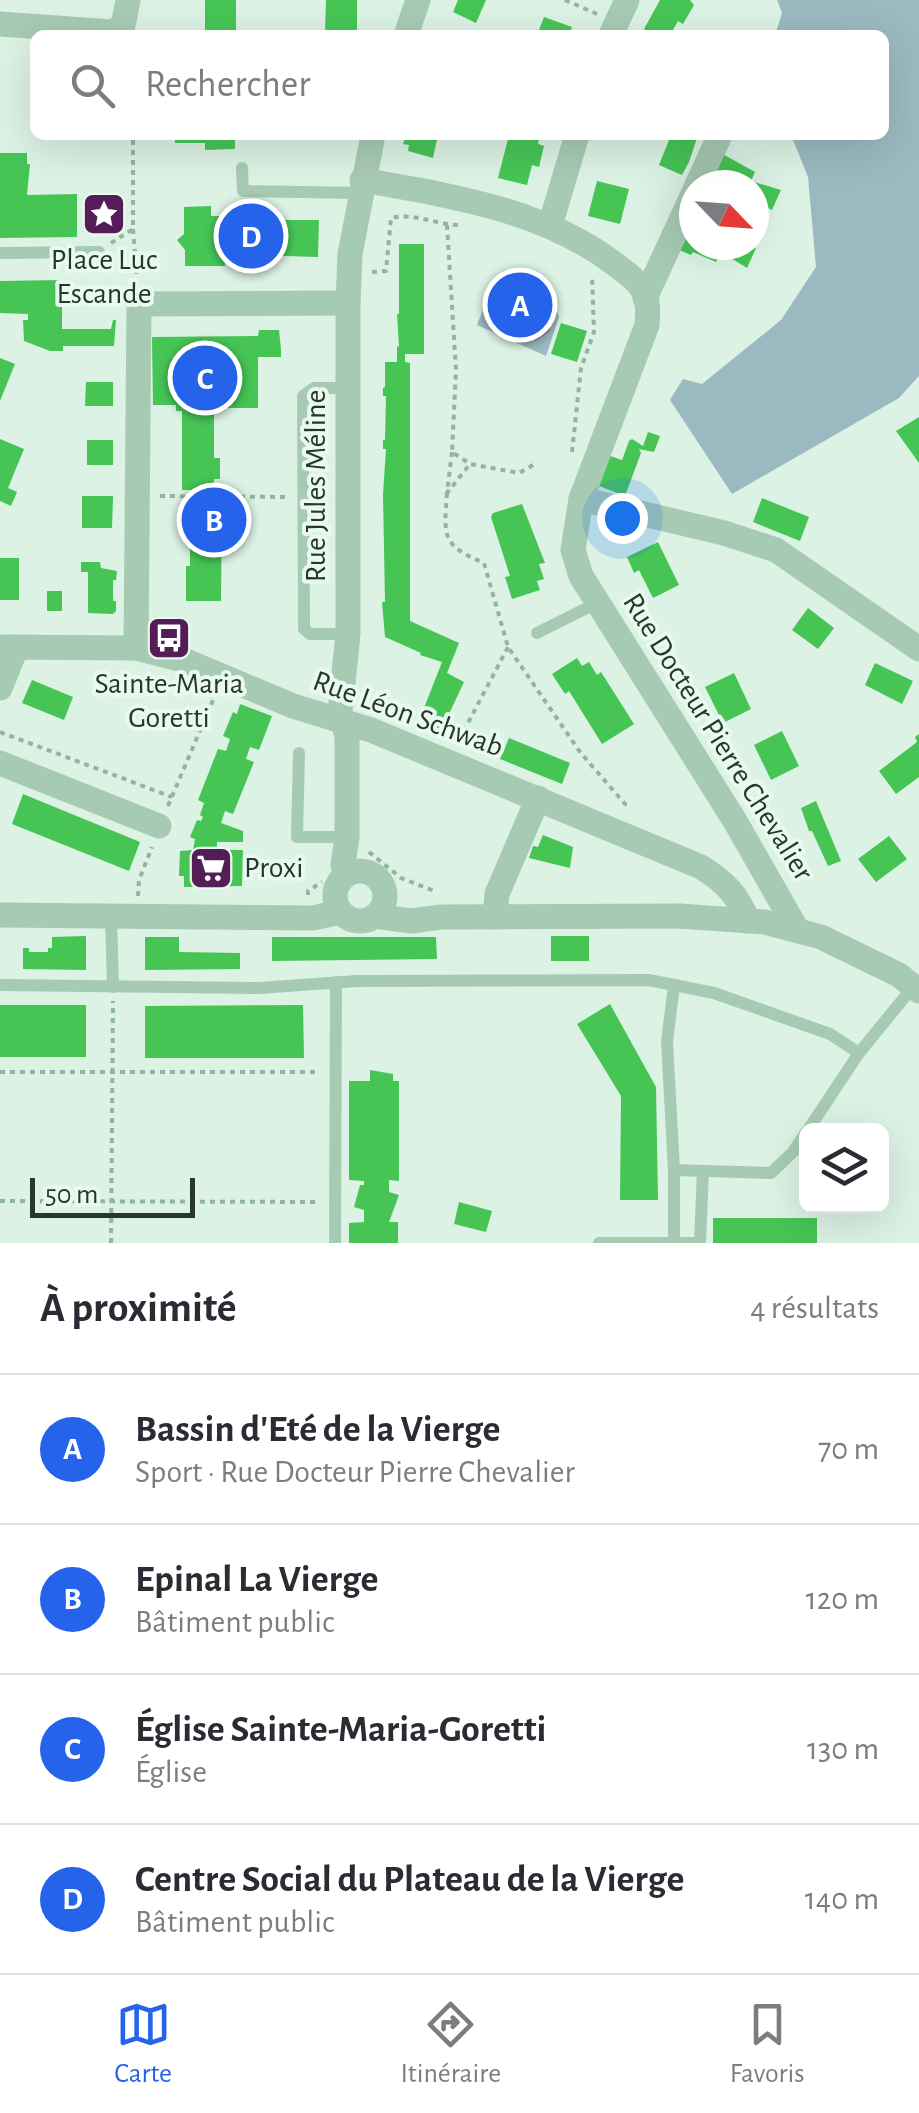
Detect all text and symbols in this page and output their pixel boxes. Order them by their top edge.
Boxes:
search box [30,30,889,140]
icon: search [65,58,120,113]
text: Rechercher [145,66,311,104]
north arrow [679,170,769,260]
place icon: Place Luc Escande [81,191,127,237]
pin: D [218,198,284,274]
place label: Place Luc Escande [51,245,158,309]
pin: A [488,268,552,342]
pin: C [172,340,238,416]
street label: Rue Jules Méline [301,390,331,582]
pin: B [182,482,246,558]
your location [597,493,648,544]
street label: Rue Docteur Pierre Chevalier [617,588,819,886]
bus stop icon: Sainte-Maria Goretti [146,615,192,661]
street label: Rue Léon Schwab [309,666,507,762]
place label: Sainte-Maria Goretti [94,669,244,733]
supermarket icon: Proxi [188,845,234,891]
place label: Proxi [244,853,303,883]
map controls [799,1123,889,1213]
button: layers [799,1123,889,1213]
scale bar [30,1173,195,1218]
text: 50 m [45,1181,99,1209]
text: À proximité [40,1287,237,1329]
text: 4 résultats [750,1292,879,1324]
text: Bassin d'Eté de la Vierge [135,1411,501,1449]
text: A [63,1433,82,1465]
text: 70 m [818,1433,879,1465]
text: Sport · Rue Docteur Pierre Chevalier [135,1456,575,1488]
text: Epinal La Vierge [135,1561,379,1599]
text: B [63,1583,82,1615]
text: 120 m [806,1583,879,1615]
text: Bâtiment public [135,1606,334,1638]
text: Église Sainte-Maria-Goretti [135,1711,546,1749]
text: C [64,1733,81,1765]
text: 130 m [807,1733,879,1765]
text: Église [135,1756,207,1788]
text: Centre Social du Plateau de la Vierge [135,1861,684,1899]
text: D [62,1883,83,1915]
text: 140 m [805,1883,879,1915]
text: Bâtiment public [135,1906,334,1938]
tab: Carte [114,1997,172,2091]
tab: Itinéraire [400,1997,501,2091]
tab: Favoris [730,1997,805,2091]

